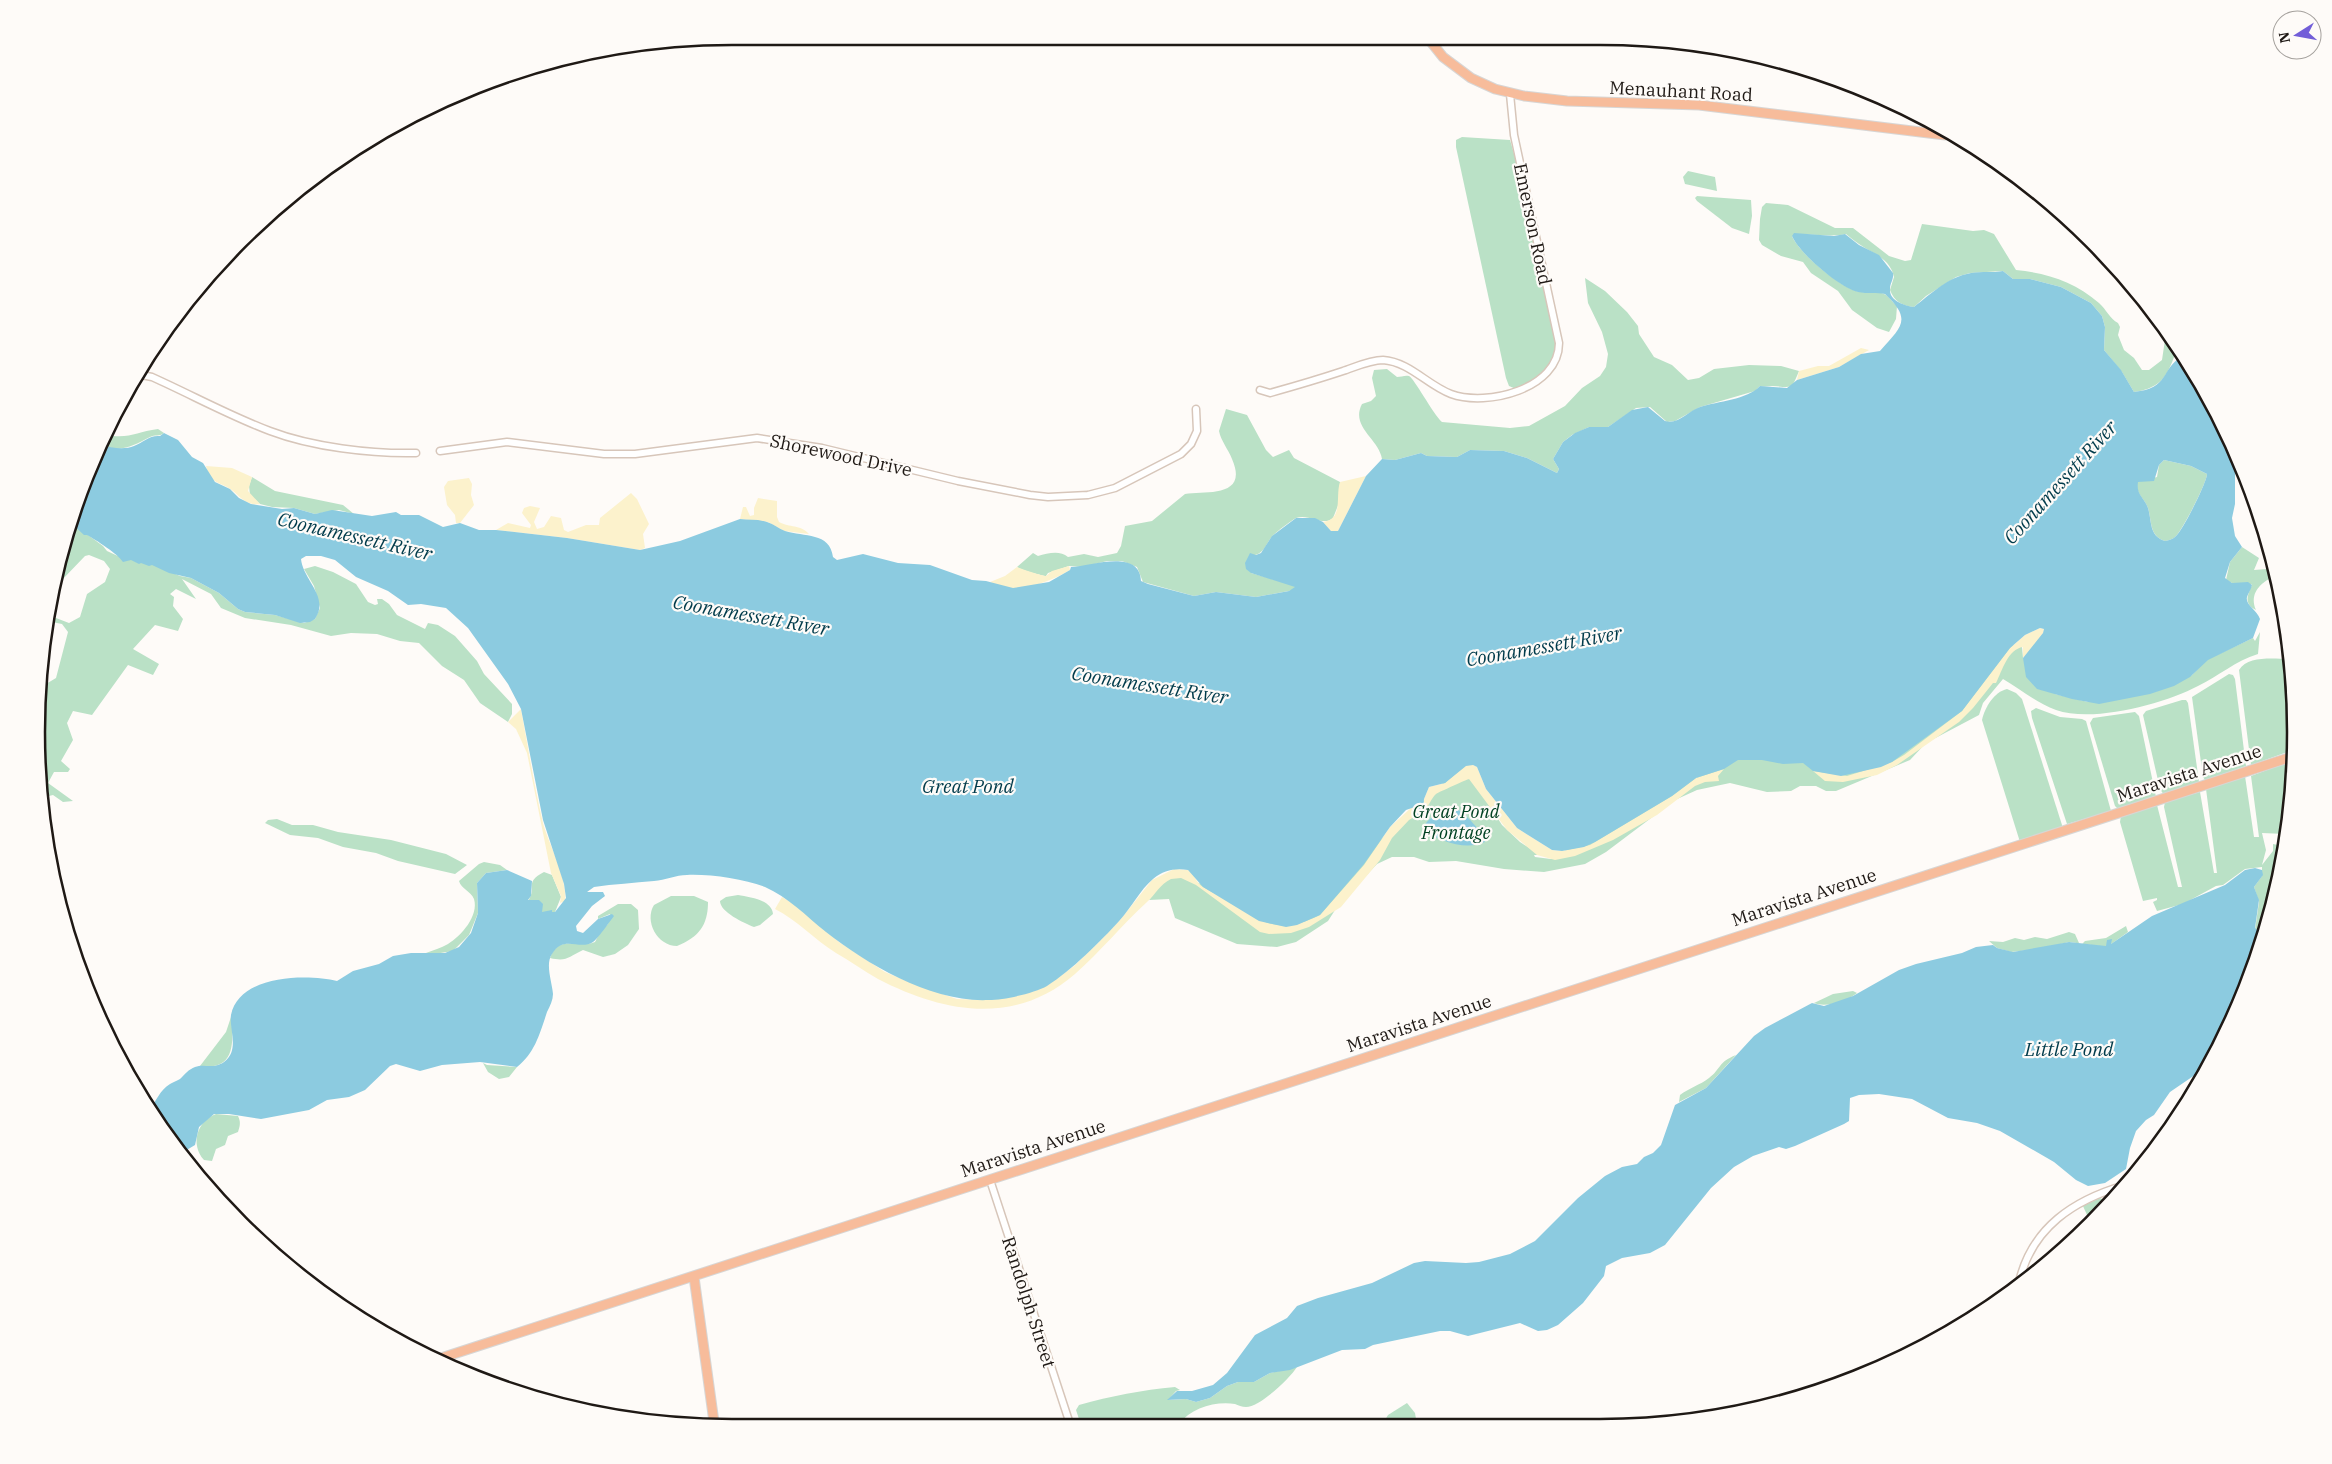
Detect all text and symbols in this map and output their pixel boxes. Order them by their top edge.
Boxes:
north arrow [2272,10,2322,60]
text: N [2274,30,2294,45]
street label: Menauhant Road [1609,76,1753,106]
street label: Emerson Road [1509,161,1557,287]
water label: Coonamessett River [1998,415,2122,549]
street label: Shorewood Drive [768,429,914,481]
water label: Coonamessett River [275,507,435,566]
water label: Coonamessett River [671,589,832,641]
water label: Coonamessett River [1464,620,1625,672]
water label: Coonamessett River [1070,661,1231,709]
street label: Maravista Avenue [2114,739,2264,807]
water label: Great Pond [922,774,1015,798]
park label: Great Pond Frontage [1413,800,1500,844]
street label: Maravista Avenue [1729,863,1879,931]
street label: Maravista Avenue [1344,989,1494,1057]
water label: Little Pond [2024,1037,2114,1061]
street label: Maravista Avenue [958,1114,1108,1182]
street label: Randolph Street [997,1233,1061,1371]

